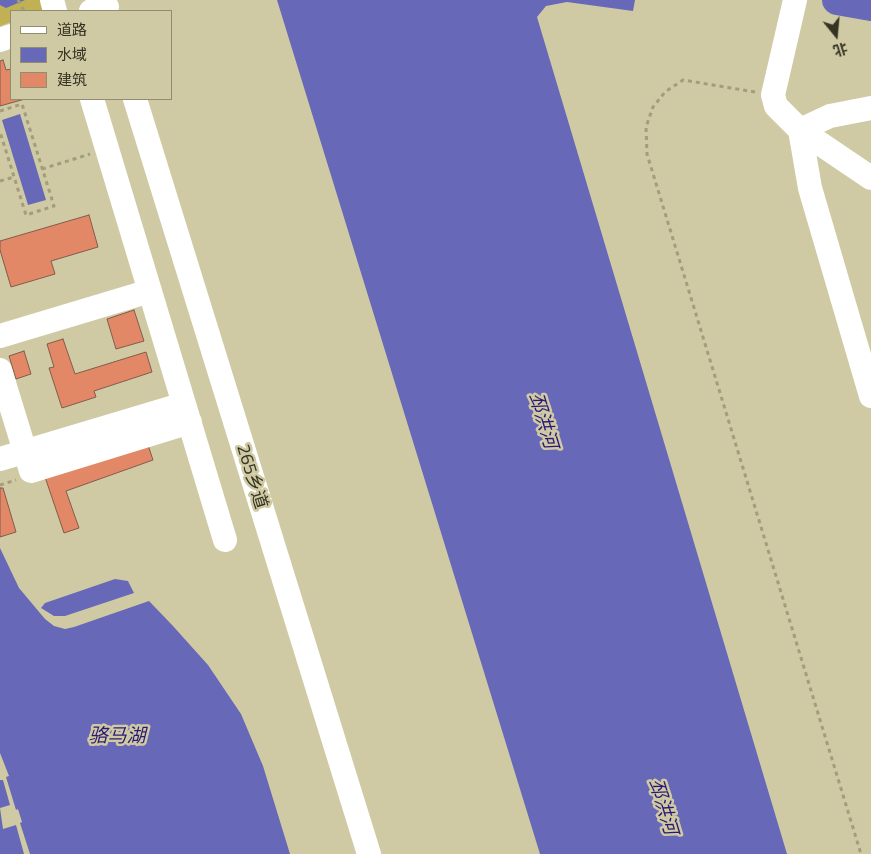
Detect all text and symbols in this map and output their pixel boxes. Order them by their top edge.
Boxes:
legend [10,10,172,100]
north arrow [811,10,861,60]
text: 道路 [57,18,87,41]
text: 北 [831,38,850,62]
text: 水域 [57,43,87,66]
text: 建筑 [57,68,87,91]
water label: 邳洪河 [523,390,561,452]
street label: 265乡道 [231,442,271,512]
water label: 骆马湖 [89,726,145,748]
water label: 邳洪河 [643,776,681,838]

